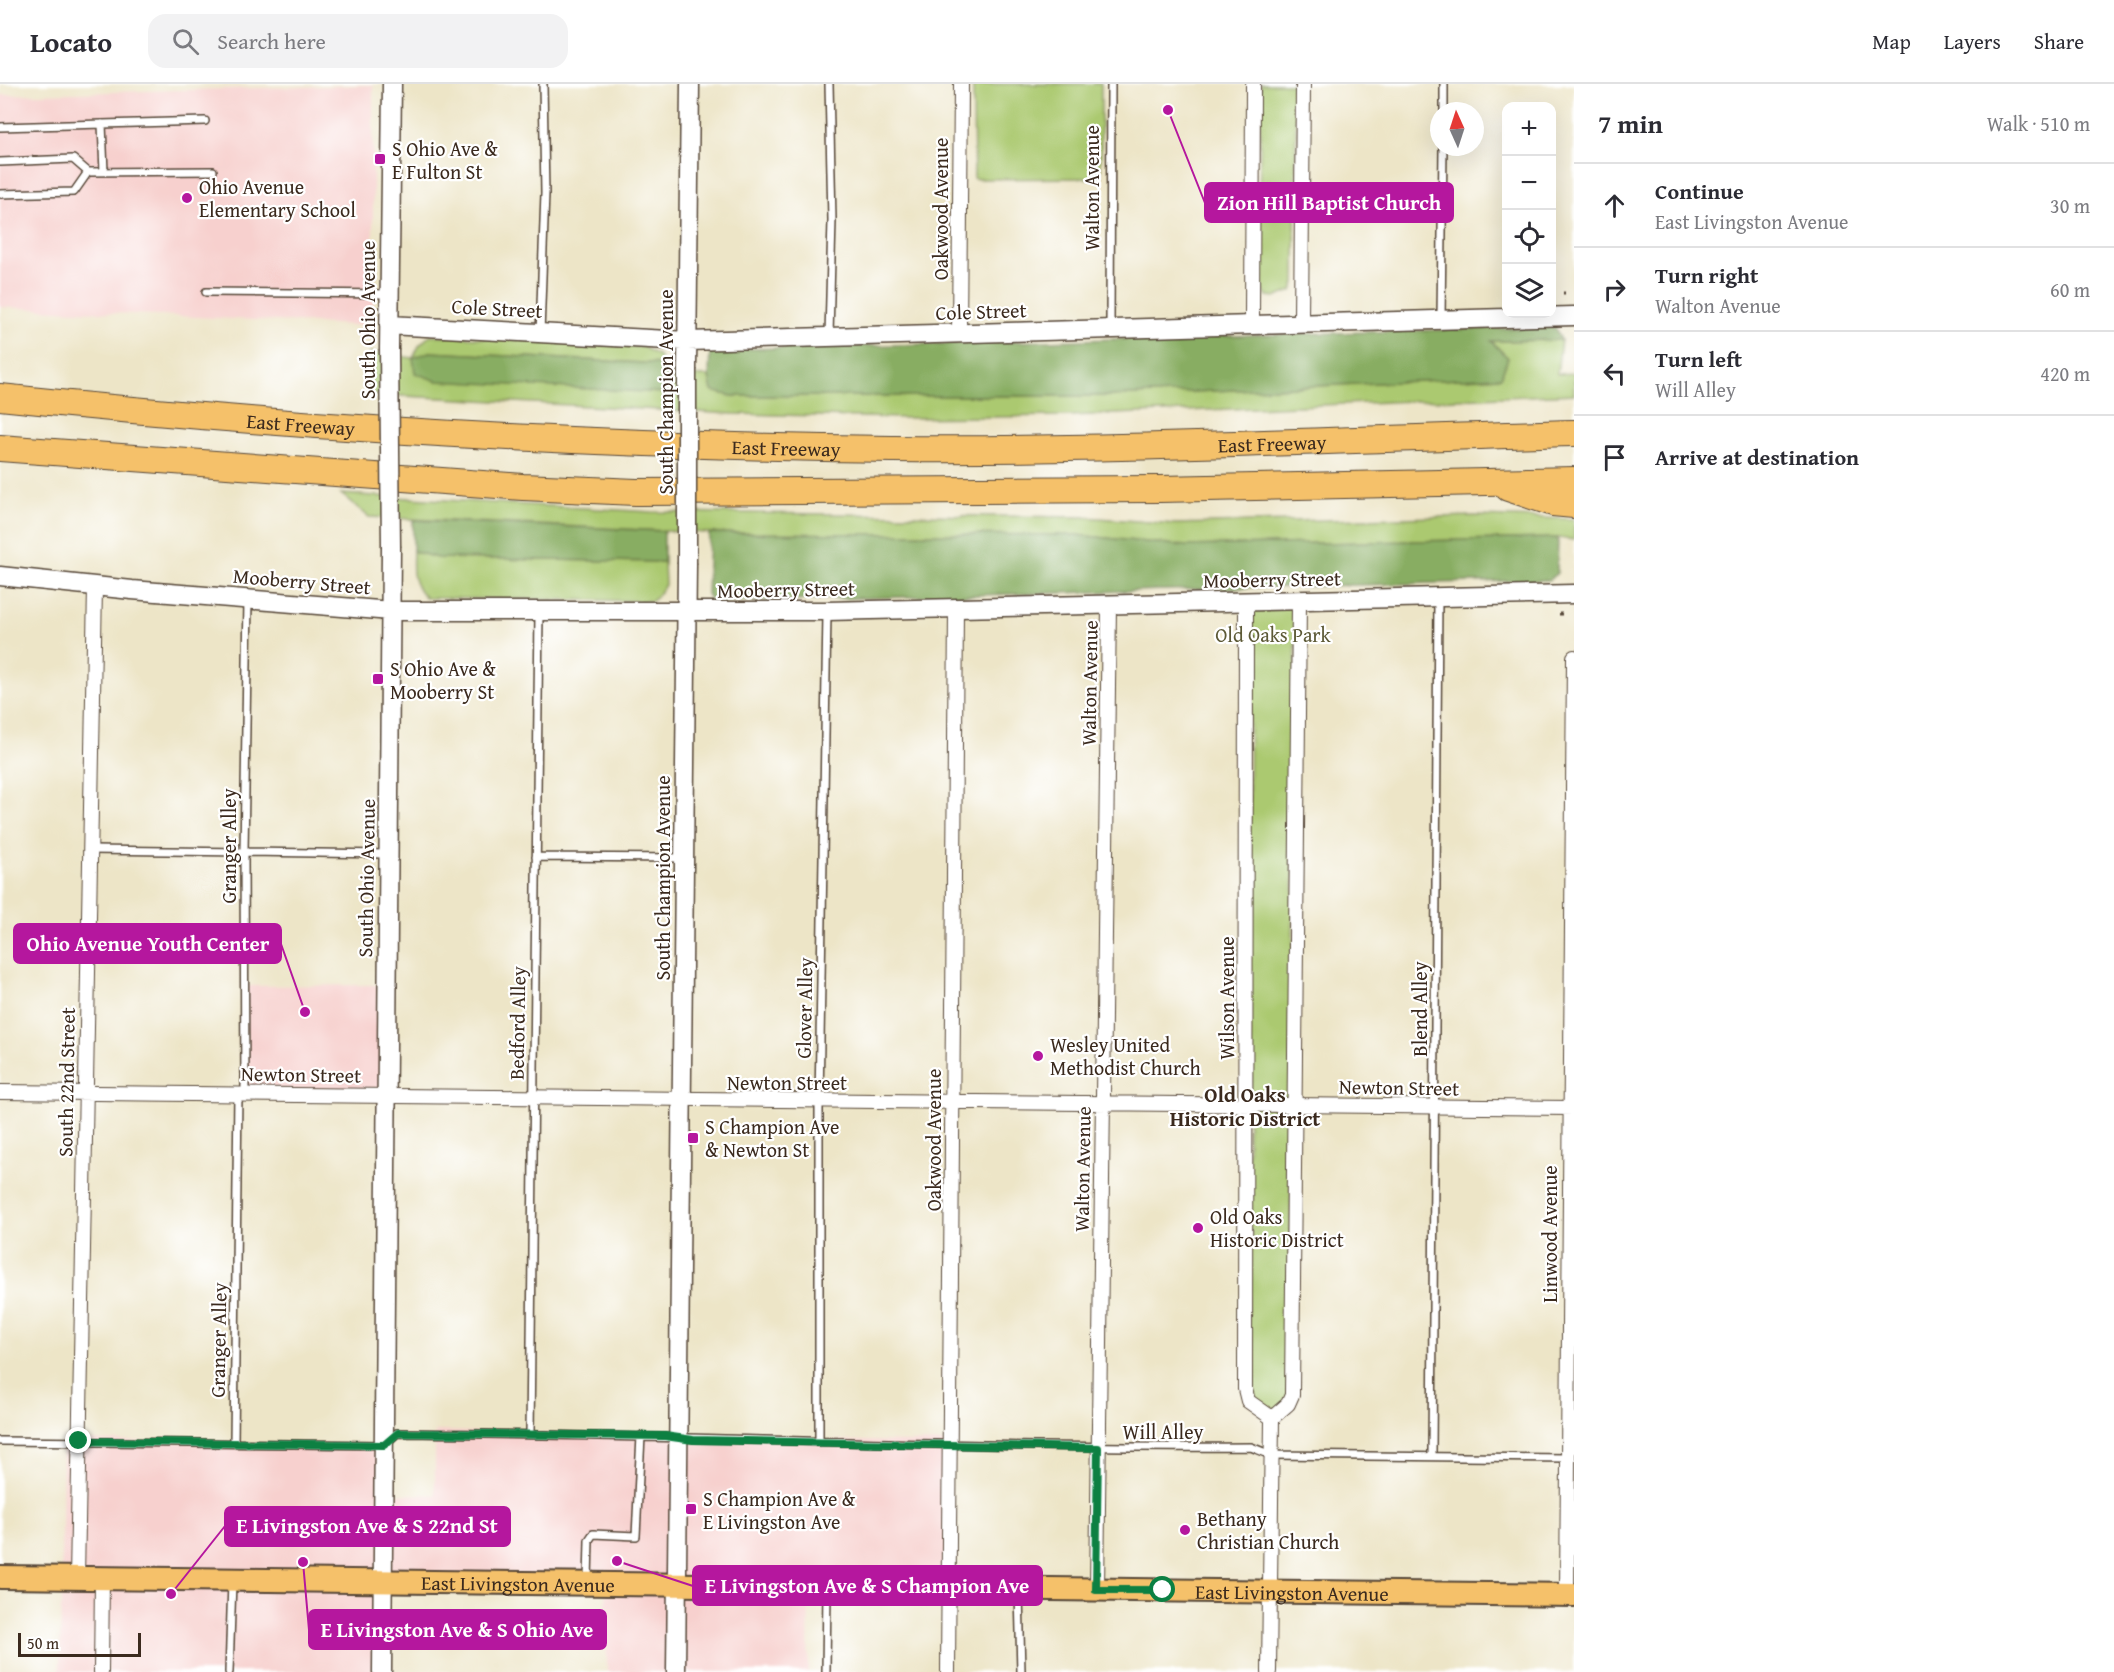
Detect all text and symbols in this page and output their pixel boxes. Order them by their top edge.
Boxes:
search box [148,14,568,68]
text: Locato [30,21,112,62]
icon: search [169,25,202,58]
text: Search here [217,25,326,57]
text: Map [1872,26,1911,57]
text: Layers [1944,26,2001,57]
text: Share [2034,26,2084,57]
north arrow [1430,102,1484,156]
map controls [1502,102,1556,318]
button: + [1502,102,1556,156]
text: 7 min [1598,104,1663,143]
text: Walk · 510 m [1987,109,2090,138]
street label: Walton Avenue [1077,125,1106,251]
place label: S Ohio Ave & E Fulton St [392,134,498,186]
street label: Oakwood Avenue [926,138,955,280]
marker: S Ohio Ave & E Fulton St [373,152,387,166]
button: − [1502,156,1556,210]
place label: Ohio Avenue Elementary School [199,172,356,224]
text: Continue [1655,175,1744,207]
callout: Zion Hill Baptist Church [1205,183,1453,222]
text: Zion Hill Baptist Church [1217,187,1442,218]
icon: ahead [1598,189,1631,222]
marker: Ohio Avenue Elementary School [180,191,194,205]
text: 30 m [2050,191,2090,220]
text: East Livingston Avenue [1655,207,1848,236]
button: locate [1502,210,1556,264]
street label: South Ohio Avenue [353,241,382,399]
text: Turn right [1655,259,1758,291]
button: layers [1502,264,1556,318]
icon: right [1598,273,1631,306]
text: 60 m [2050,275,2090,304]
street label: South Champion Avenue [651,289,680,495]
street label: Cole Street [451,291,543,325]
text: Walton Avenue [1655,291,1781,320]
street label: Cole Street [935,295,1027,327]
text: Turn left [1655,343,1742,375]
icon: left [1598,357,1631,390]
text: 420 m [2040,359,2090,388]
text: Will Alley [1655,375,1736,404]
street label: East Freeway [245,405,356,442]
street label: East Freeway [1217,426,1327,459]
street label: East Freeway [731,431,841,463]
icon: arrive [1598,441,1631,474]
text: Arrive at destination [1655,441,1859,473]
street label: Mooberry Street [232,561,372,601]
street label: Mooberry Street [1203,563,1341,595]
street label: Mooberry Street [717,573,855,605]
street label: Walton Avenue [1073,620,1105,746]
park label: Old Oaks Park [1215,620,1332,649]
place label: S Ohio Ave & Mooberry St [390,654,496,706]
marker: S Ohio Ave & Mooberry St [371,672,385,686]
street label: South Champion Avenue [648,775,677,981]
street label: Granger Alley [214,788,243,904]
street label: South Ohio Avenue [350,798,382,958]
callout: Ohio Avenue Youth Center [14,924,281,963]
text: Ohio Avenue Youth Center [27,928,270,959]
street label: Wilson Avenue [1212,936,1241,1060]
street label: Glover Alley [789,957,819,1059]
street label: Blend Alley [1405,961,1434,1057]
street label: Bedford Alley [502,966,532,1080]
street label: South 22nd Street [50,1007,82,1157]
place label: Wesley United Methodist Church [1050,1030,1201,1082]
marker: Wesley United Methodist Church [1031,1049,1045,1063]
street label: Newton Street [241,1058,361,1090]
street label: Newton Street [727,1068,847,1097]
street label: Oakwood Avenue [919,1069,948,1211]
street label: Newton Street [1339,1071,1459,1103]
district label: Old Oaks Historic District [1170,1079,1320,1134]
street label: Walton Avenue [1066,1106,1098,1232]
place label: S Champion Ave & Newton St [705,1112,839,1164]
marker: S Champion Ave & Newton St [686,1131,700,1145]
street label: Linwood Avenue [1535,1165,1564,1303]
place label: Old Oaks Historic District [1210,1202,1344,1254]
marker: Old Oaks Historic District [1191,1221,1205,1235]
street label: Granger Alley [202,1282,234,1398]
street label: Will Alley [1123,1417,1204,1446]
route end [65,1427,91,1453]
place label: S Champion Ave & E Livingston Ave [703,1484,856,1536]
marker: S Champion Ave & E Livingston Ave [684,1502,698,1516]
place label: Bethany Christian Church [1197,1504,1339,1556]
callout: E Livingston Ave & S 22nd St [225,1507,510,1546]
text: E Livingston Ave & S 22nd St [236,1510,498,1541]
marker: Bethany Christian Church [1178,1523,1192,1537]
callout: E Livingston Ave & S Champion Ave [693,1566,1042,1605]
street label: East Livingston Avenue [421,1567,615,1599]
text: E Livingston Ave & S Champion Ave [705,1570,1029,1601]
route start [1149,1576,1175,1602]
street label: East Livingston Avenue [1195,1576,1389,1607]
callout: E Livingston Ave & S Ohio Ave [309,1610,606,1649]
text: E Livingston Ave & S Ohio Ave [321,1614,593,1645]
scale bar [18,1630,141,1658]
text: 50 m [27,1631,59,1655]

